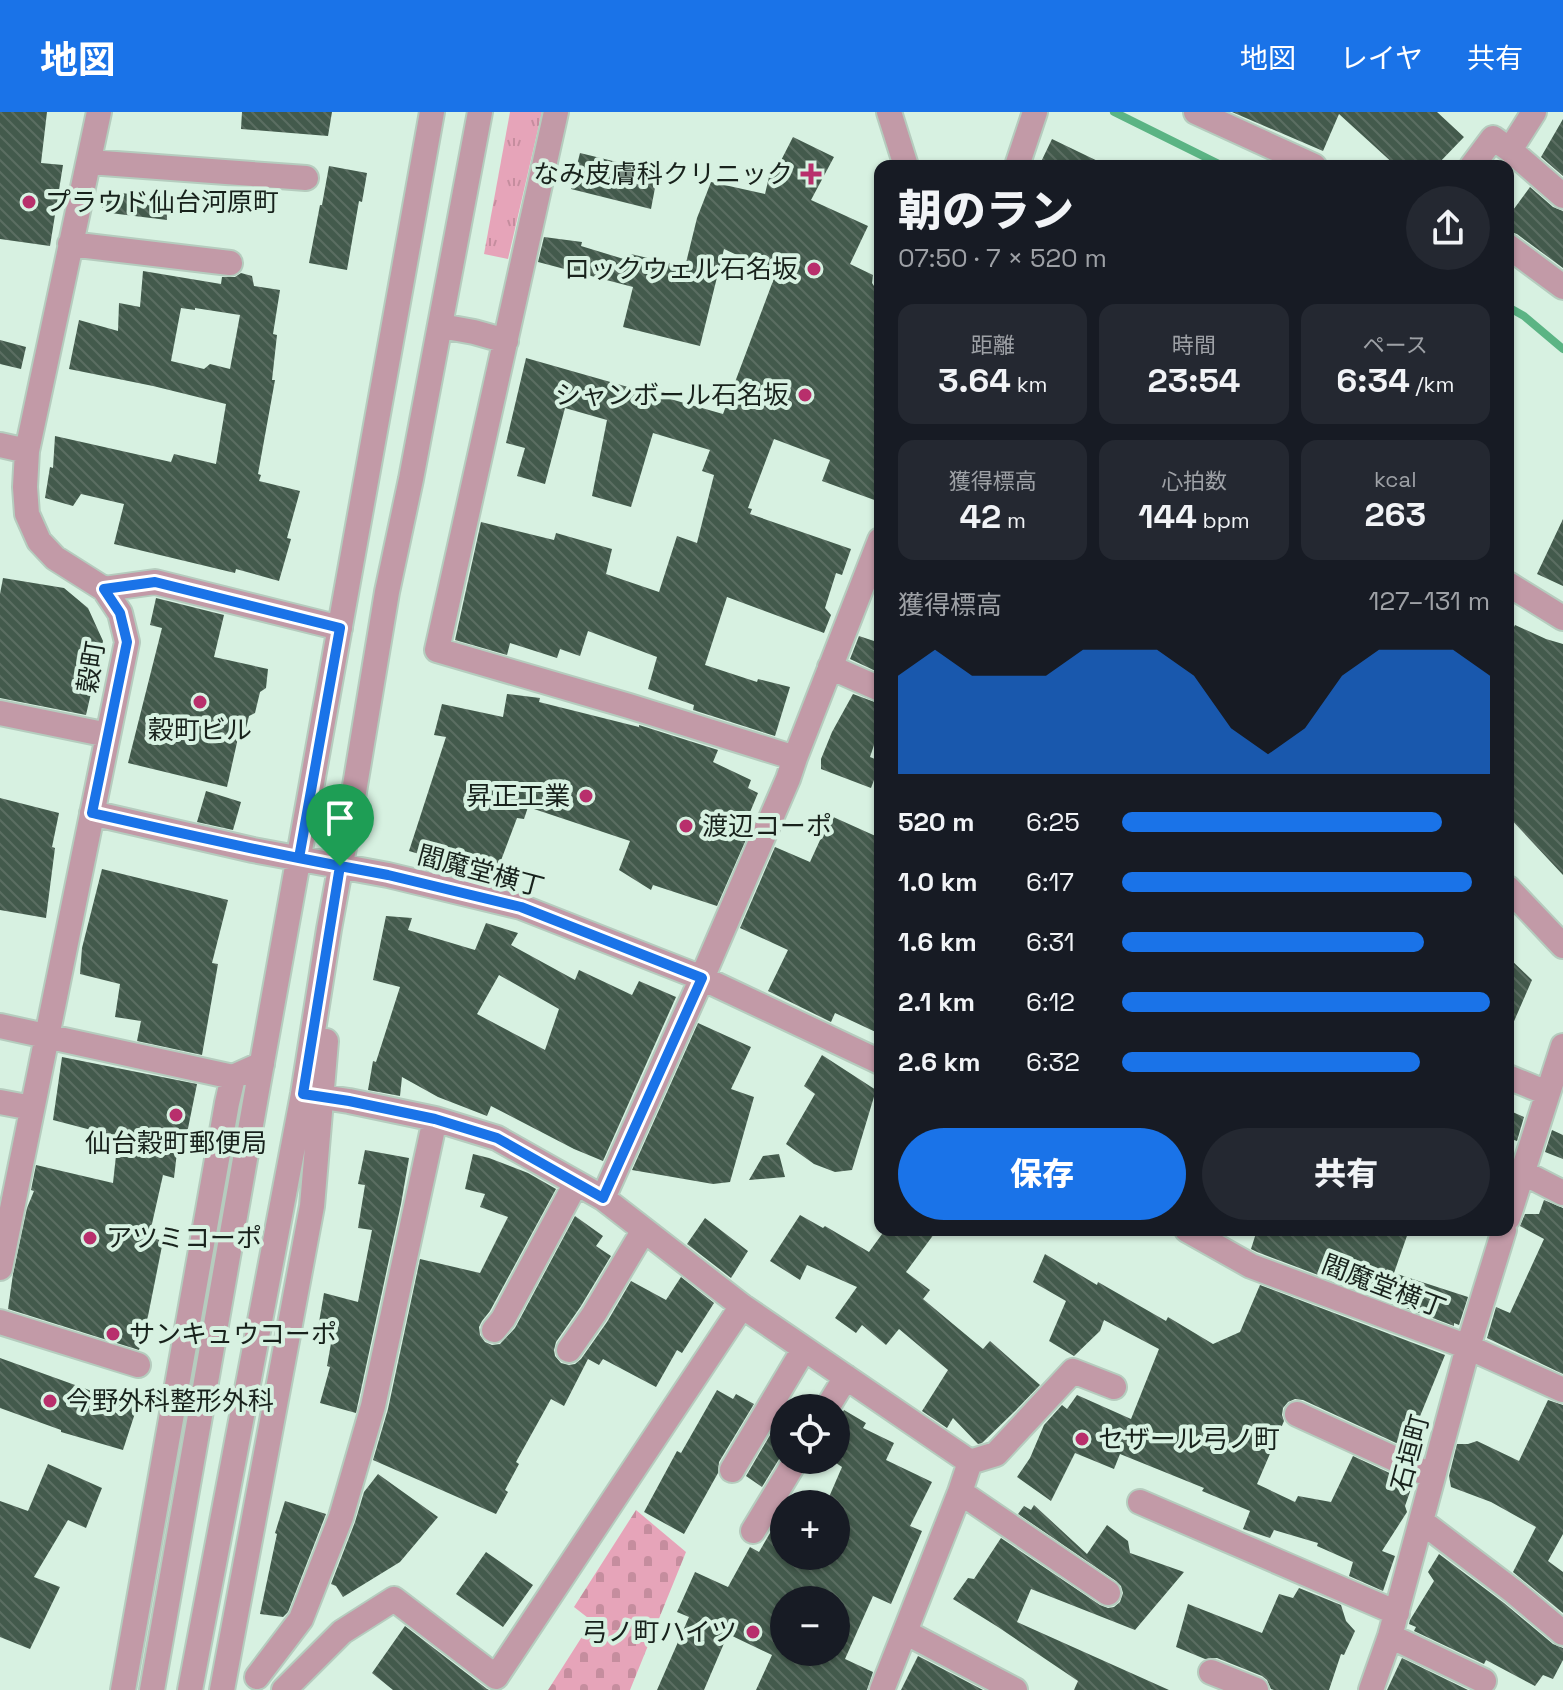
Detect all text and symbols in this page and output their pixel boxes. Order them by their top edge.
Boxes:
text: 地図 [40,36,116,84]
text: 地図 [1240,40,1296,76]
text: レイヤ [1340,40,1423,76]
text: 共有 [1467,40,1523,76]
place label: なみ皮膚科クリニック [533,157,793,191]
marker: なみ皮膚科クリニック [800,163,822,185]
text: 朝のラン [898,183,1074,239]
place label: プラウド仙台河原町 [45,185,279,219]
button: share [1406,186,1490,270]
marker: プラウド仙台河原町 [20,193,38,211]
text: 07:50 · 7 × 520 m [898,241,1107,275]
place label: ロックウェル石名坂 [564,252,798,286]
marker: ロックウェル石名坂 [805,260,823,278]
text: 距離 [971,331,1015,359]
text: 時間 [1172,331,1216,359]
text: ペース [1363,331,1428,359]
text: 3.64 [938,359,1011,402]
text: 23:54 [1147,359,1241,402]
text: 6:34 [1336,359,1410,402]
text: km [1011,370,1047,398]
text: /km [1410,370,1454,398]
place label: シャンボール石名坂 [555,378,789,412]
marker: シャンボール石名坂 [796,386,814,404]
text: kcal [1374,465,1417,493]
text: 獲得標高 [949,467,1037,495]
text: 心拍数 [1161,467,1227,495]
text: 263 [1364,493,1426,536]
text: 42 [959,495,1001,538]
text: 144 [1138,495,1197,538]
text: m [1001,506,1026,534]
text: bpm [1197,506,1250,534]
text: 127–131 m [1369,584,1490,618]
text: 獲得標高 [898,588,1002,622]
street label: 穀町 [70,639,112,695]
marker: 穀町ビル [191,693,209,711]
place label: 穀町ビル [148,713,252,747]
place label: 昇正工業 [466,779,570,813]
pin [306,784,374,866]
marker: 昇正工業 [577,787,595,805]
icon: arrive [318,796,362,840]
text: 520 m [898,805,975,839]
text: 6:25 [1026,805,1080,839]
place label: 渡辺コーポ [702,809,832,843]
marker: 渡辺コーポ [677,817,695,835]
street label: 閻魔堂横丁 [414,838,548,904]
text: 1.0 km [898,865,978,899]
text: 6:17 [1026,865,1074,899]
text: 1.6 km [898,925,977,959]
text: 6:31 [1026,925,1075,959]
text: 2.1 km [898,985,975,1019]
text: 6:12 [1026,985,1075,1019]
text: 2.6 km [898,1045,980,1079]
text: 6:32 [1026,1045,1080,1079]
marker: 仙台穀町郵便局 [167,1106,185,1124]
place label: 仙台穀町郵便局 [85,1126,267,1160]
button: 保存 [898,1128,1186,1220]
button: 共有 [1202,1128,1490,1220]
place label: アツミコーポ [106,1221,262,1255]
marker: アツミコーポ [81,1229,99,1247]
street label: 閻魔堂横丁 [1317,1247,1451,1325]
place label: サンキュウコーポ [129,1317,337,1351]
marker: サンキュウコーポ [104,1325,122,1343]
place label: 今野外科整形外科 [66,1384,274,1418]
marker: 今野外科整形外科 [41,1392,59,1410]
map controls [770,1394,850,1666]
button: locate [770,1394,850,1474]
street label: 石垣町 [1383,1411,1437,1495]
place label: セザール弓ノ町 [1098,1422,1280,1456]
marker: セザール弓ノ町 [1073,1430,1091,1448]
button: + [770,1490,850,1570]
button: − [770,1586,850,1666]
place label: 弓ノ町ハイツ [582,1615,737,1649]
marker: 弓ノ町ハイツ [744,1623,762,1641]

